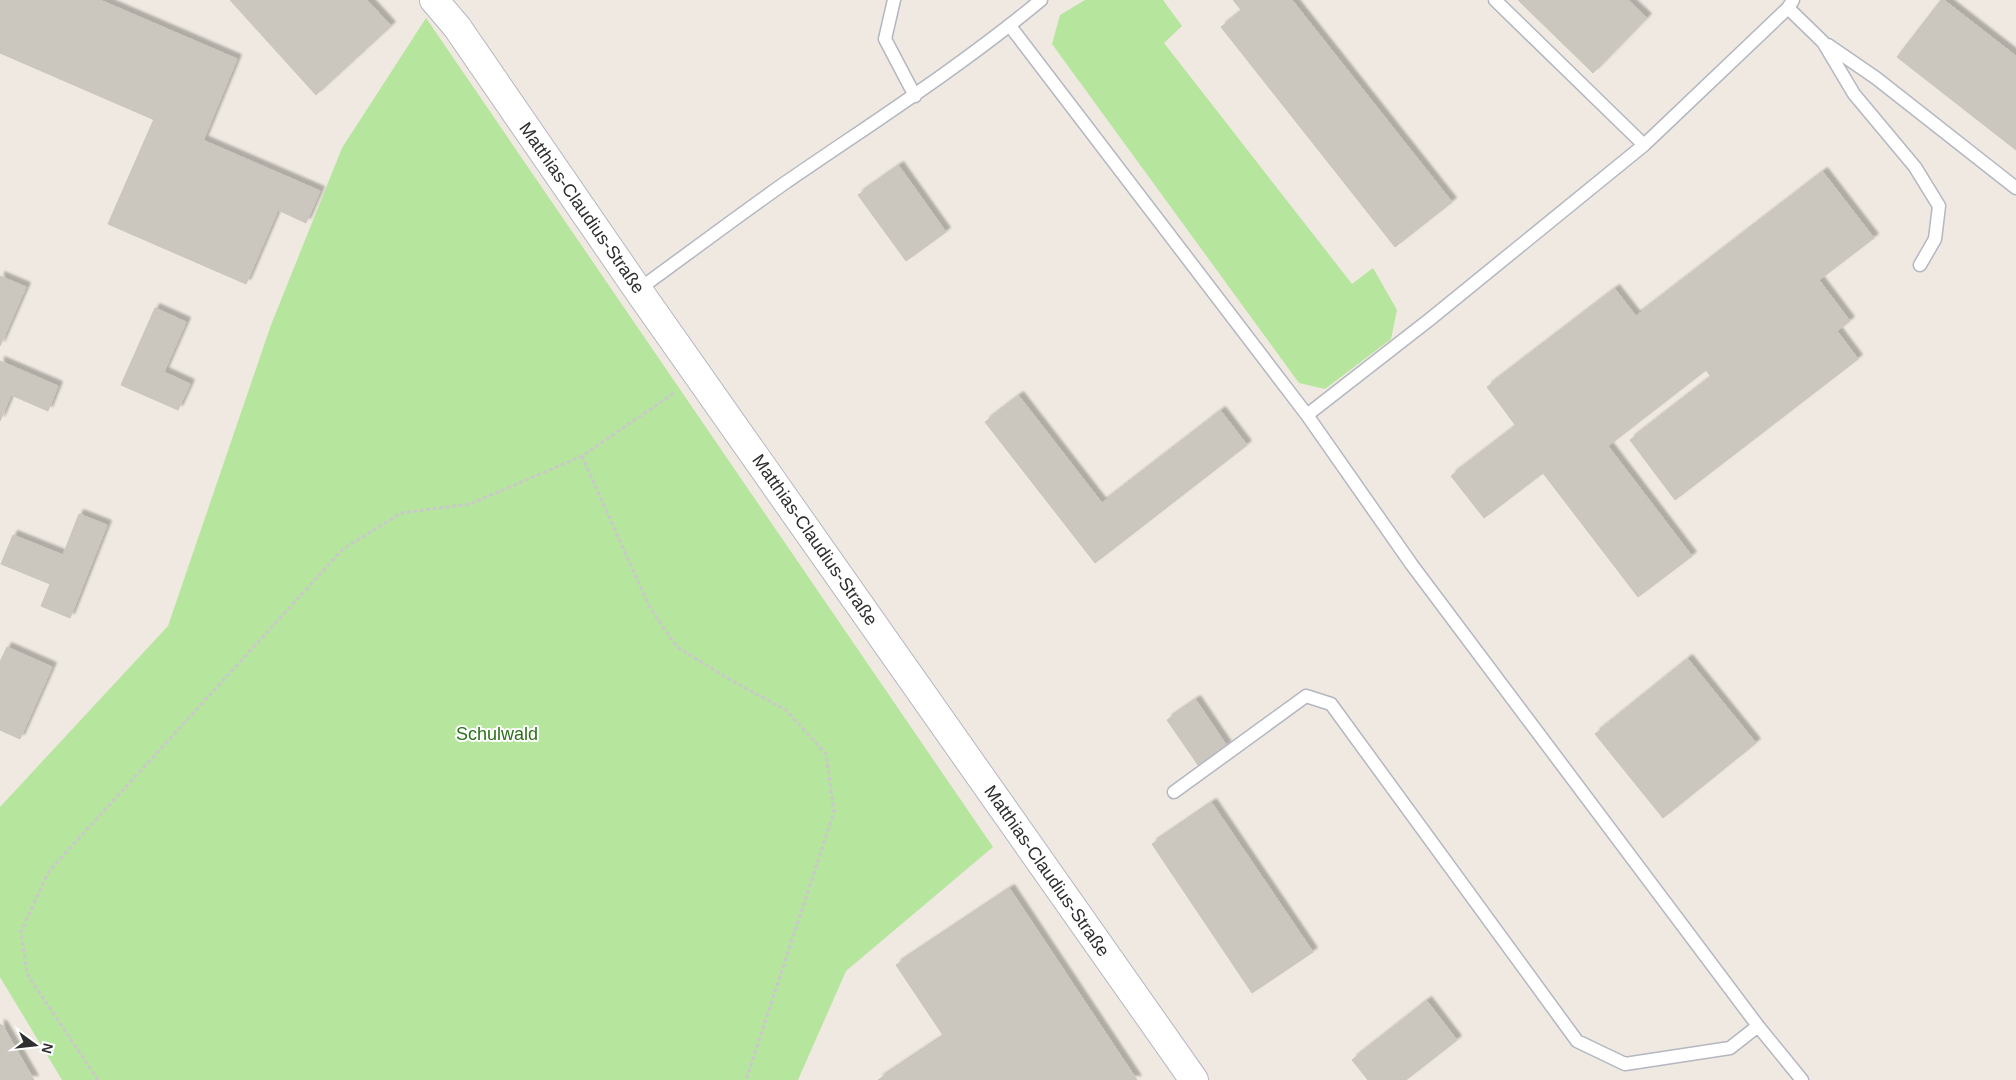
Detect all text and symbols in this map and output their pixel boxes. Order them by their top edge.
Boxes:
street label: Matthias-Claudius-Straße [515,119,649,297]
street label: Matthias-Claudius-Straße [748,451,882,629]
park label: Schulwald [456,724,538,744]
street label: Matthias-Claudius-Straße [980,782,1114,960]
north arrow [10,1020,60,1070]
text: N [39,1041,57,1055]

